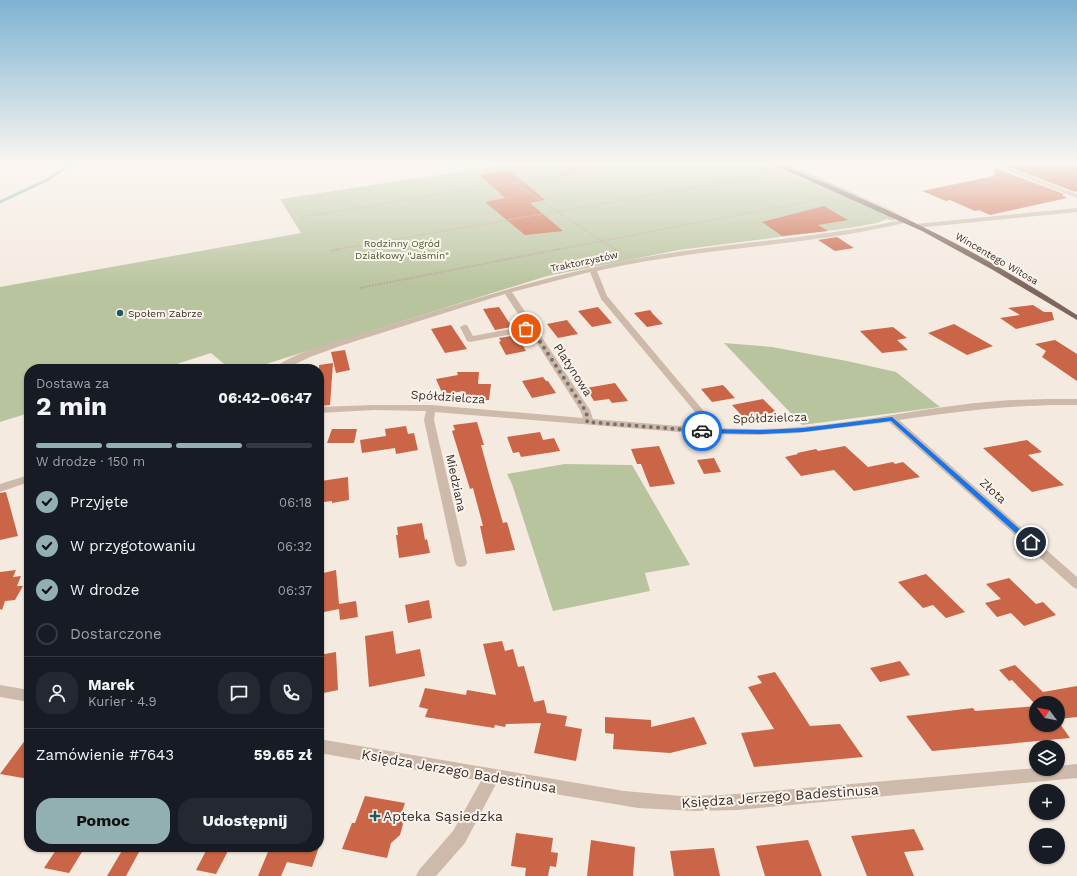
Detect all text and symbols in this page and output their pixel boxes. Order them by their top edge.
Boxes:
street label: Wincentego Witosa [953,230,1040,287]
park label: Rodzinny Ogród Działkowy "Jaśmin" [355,238,449,261]
street label: Traktorzystów [549,249,620,274]
marker: Społem Zabrze [115,308,125,318]
place label: Społem Zabrze [128,308,203,319]
pin [509,312,543,346]
icon: bag [515,318,537,340]
street label: Platynowa [551,341,595,399]
text: Dostawa za [36,376,109,391]
street label: Spółdzielcza [410,387,486,407]
text: 06:42–06:47 [218,389,312,407]
text: 2 min [36,391,107,421]
street label: Spółdzielcza [733,410,808,426]
courier [682,411,722,451]
icon: car [691,420,713,442]
street label: Miedziana [443,453,469,513]
text: W drodze · 150 m [36,454,145,469]
street label: Złota [977,476,1009,507]
icon: check [36,491,58,513]
text: Przyjęte [70,493,128,511]
text: 06:18 [279,495,312,510]
pin [1014,525,1048,559]
icon: home [1020,531,1042,553]
icon: check [36,535,58,557]
text: W przygotowaniu [70,537,196,555]
text: 06:32 [277,539,312,554]
icon: check [36,579,58,601]
text: W drodze [70,581,139,599]
text: 06:37 [278,583,312,598]
text: Dostarczone [70,625,162,643]
button: person [36,672,78,714]
button: chat [218,672,260,714]
button: phone [270,672,312,714]
text: Marek [88,676,135,694]
text: Kurier · 4.9 [88,694,157,709]
north arrow [1029,696,1065,732]
map controls [1029,696,1065,864]
button: layers [1029,740,1065,776]
text: Zamówienie #7643 [36,746,174,764]
text: 59.65 zł [254,746,312,764]
street label: Księdza Jerzego Badestinusa [360,746,558,796]
street label: Księdza Jerzego Badestinusa [681,781,879,811]
button: + [1029,784,1065,820]
button: Pomoc [36,798,170,844]
button: Udostępnij [178,798,312,844]
place label: Apteka Sąsiedzka [383,808,503,824]
marker: Apteka Sąsiedzka [370,811,380,821]
button: − [1029,828,1065,864]

